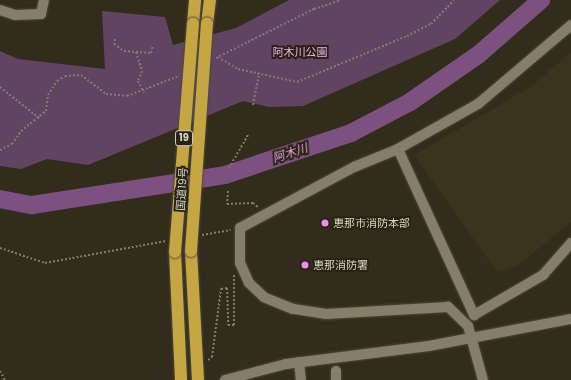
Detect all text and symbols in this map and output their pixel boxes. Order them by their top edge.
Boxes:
park label: 阿木川公園 [273,45,327,59]
road number: 19 [175,130,193,146]
water label: 阿木川 [271,141,309,165]
street label: 国道19号 [174,167,190,211]
place label: 恵那市消防本部 [333,216,410,230]
marker: 恵那市消防本部 [320,218,330,228]
place label: 恵那消防署 [313,258,368,272]
marker: 恵那消防署 [300,260,310,270]

